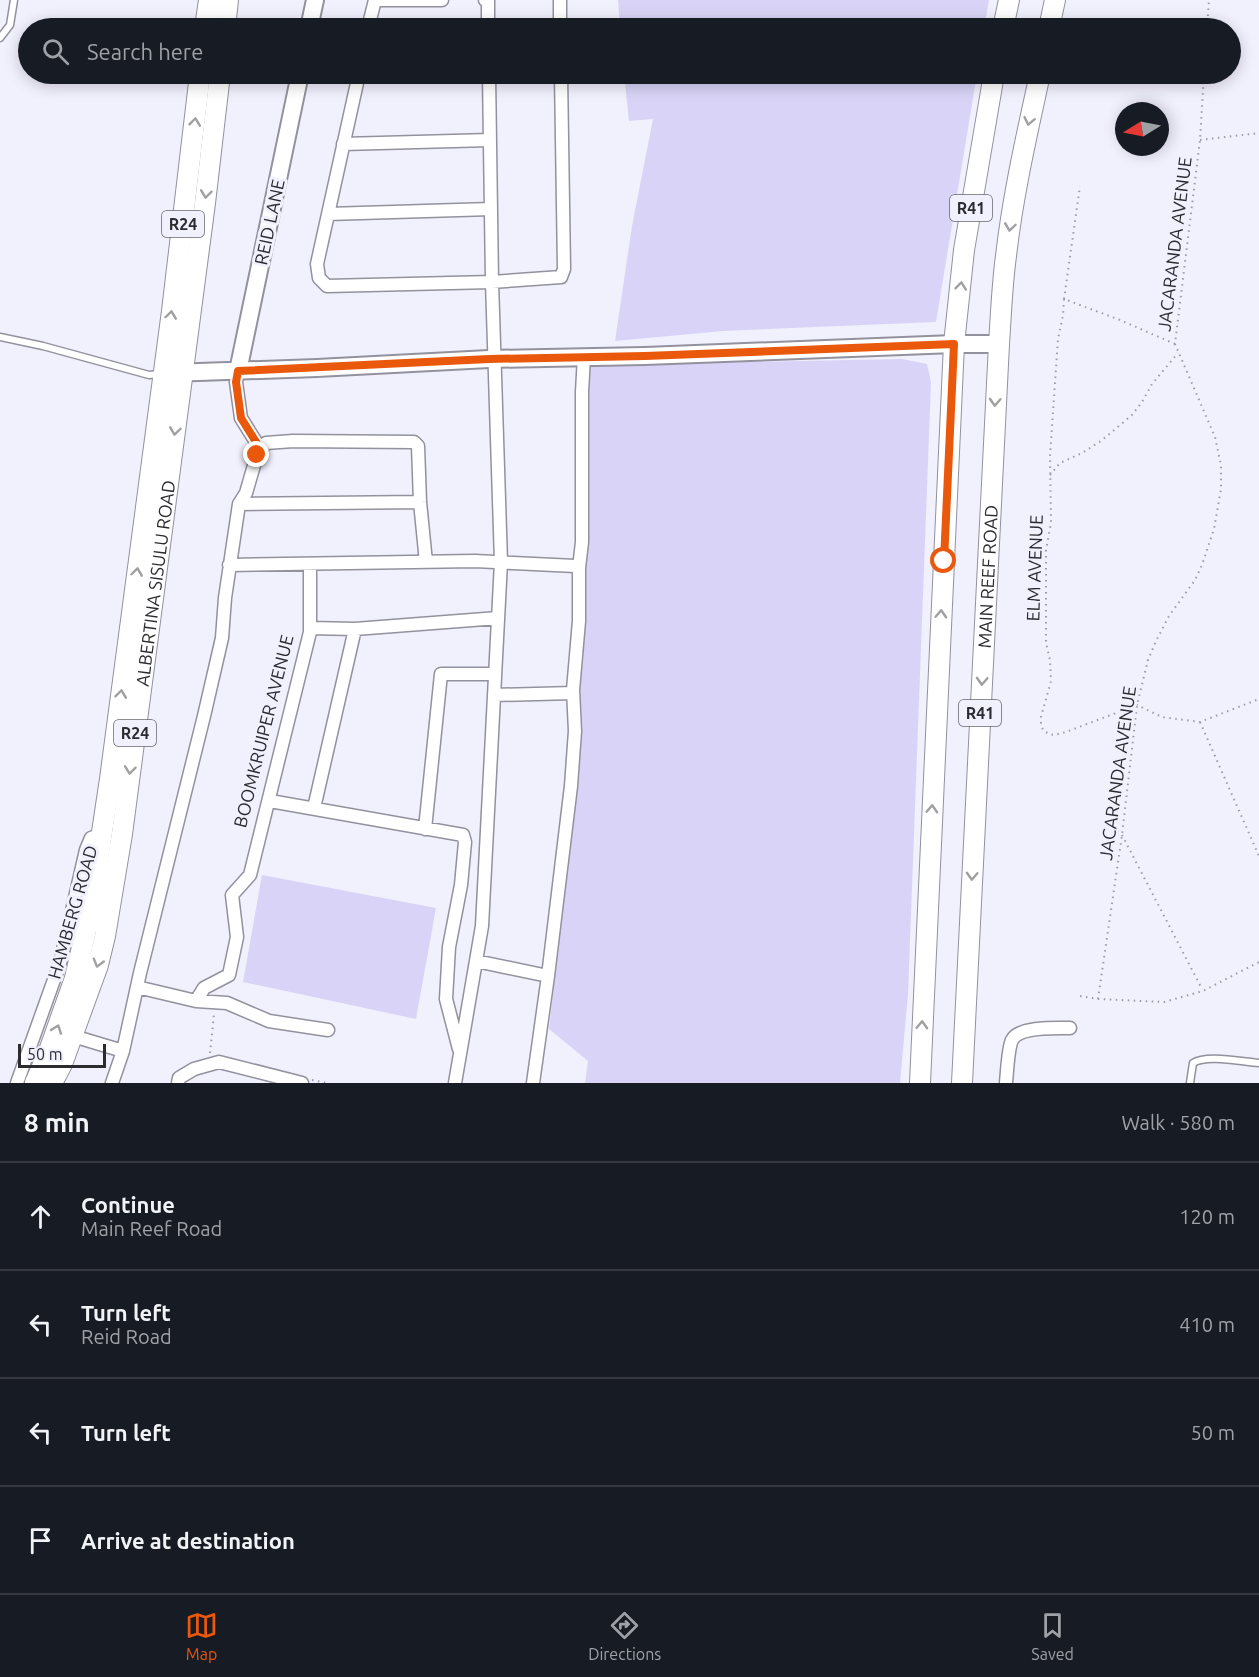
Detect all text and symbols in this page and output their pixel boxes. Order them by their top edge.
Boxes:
search box [18,18,1241,84]
icon: search [39,35,72,68]
text: Search here [87,39,203,64]
north arrow [1115,102,1169,156]
one-way arrow [1024,116,1037,126]
one-way arrow [188,117,201,127]
street label: JACARANDA AVENUE [1153,156,1195,332]
street label: REID LANE [250,177,288,267]
one-way arrow [200,190,213,199]
road number: R41 [950,195,992,221]
road number: R24 [162,211,204,237]
one-way arrow [1004,222,1016,232]
one-way arrow [954,281,966,290]
one-way arrow [164,311,177,320]
one-way arrow [989,398,1002,407]
one-way arrow [170,427,182,436]
route end [243,441,269,467]
street label: ALBERTINA SISULU ROAD [132,479,178,687]
street label: MAIN REEF ROAD [974,505,1001,649]
street label: ELM AVENUE [1022,514,1046,622]
route start [930,547,956,573]
one-way arrow [130,568,142,577]
one-way arrow [935,610,948,619]
street label: BOOMKRUIPER AVENUE [229,633,297,829]
one-way arrow [975,676,988,685]
street label: JACARANDA AVENUE [1095,685,1139,861]
one-way arrow [114,689,127,698]
road number: R41 [959,700,1001,726]
road number: R24 [114,720,156,746]
one-way arrow [125,766,137,775]
one-way arrow [926,804,939,813]
street label: HAMBERG ROAD [43,843,101,981]
one-way arrow [966,871,979,880]
one-way arrow [93,957,105,967]
one-way arrow [916,1020,929,1029]
one-way arrow [50,1024,63,1035]
scale bar [18,1041,106,1068]
text: 50 m [27,1045,63,1063]
text: 8 min [24,1108,90,1137]
text: Walk · 580 m [1122,1111,1235,1134]
text: Continue [81,1192,175,1217]
icon: ahead [24,1200,57,1233]
text: 120 m [1179,1205,1235,1228]
text: Main Reef Road [81,1217,222,1240]
text: Turn left [81,1300,171,1325]
icon: left [24,1308,57,1341]
text: 410 m [1179,1313,1235,1336]
text: Reid Road [81,1325,172,1348]
icon: left [24,1416,57,1449]
text: Turn left [81,1420,171,1445]
text: 50 m [1191,1421,1235,1444]
icon: arrive [24,1524,57,1557]
text: Arrive at destination [81,1528,295,1553]
tab: Map [185,1609,218,1663]
tab: Directions [588,1609,661,1663]
tab: Saved [1031,1609,1074,1663]

